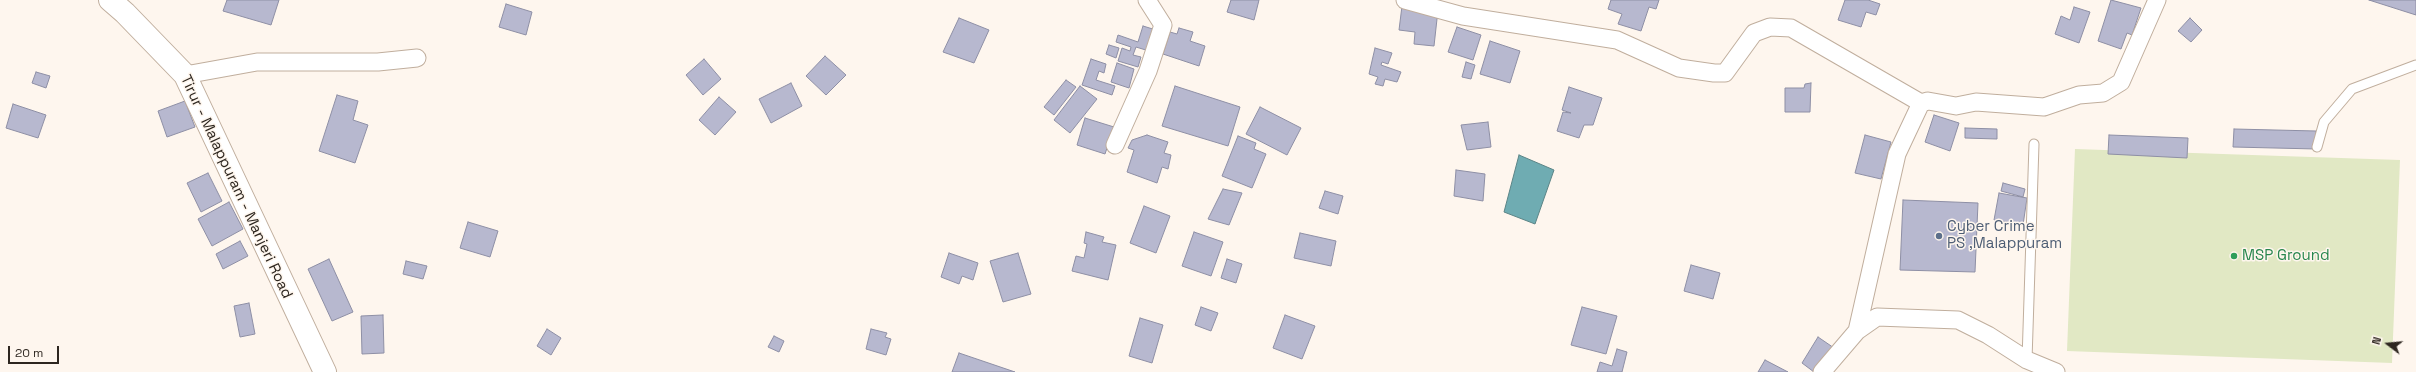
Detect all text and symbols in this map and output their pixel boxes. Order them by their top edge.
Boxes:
street label: Tirur - Malappuram - Manjeri Road [176,72,296,302]
place label: Cyber Crime PS ,Malappuram [1947,218,2062,253]
marker: Cyber Crime PS ,Malappuram [1934,231,1944,241]
place label: MSP Ground [2242,247,2330,265]
marker: MSP Ground [2229,251,2239,261]
north arrow [2368,324,2408,364]
text: N [2369,335,2384,346]
scale bar [10,338,61,364]
text: 20 m [15,345,43,361]

